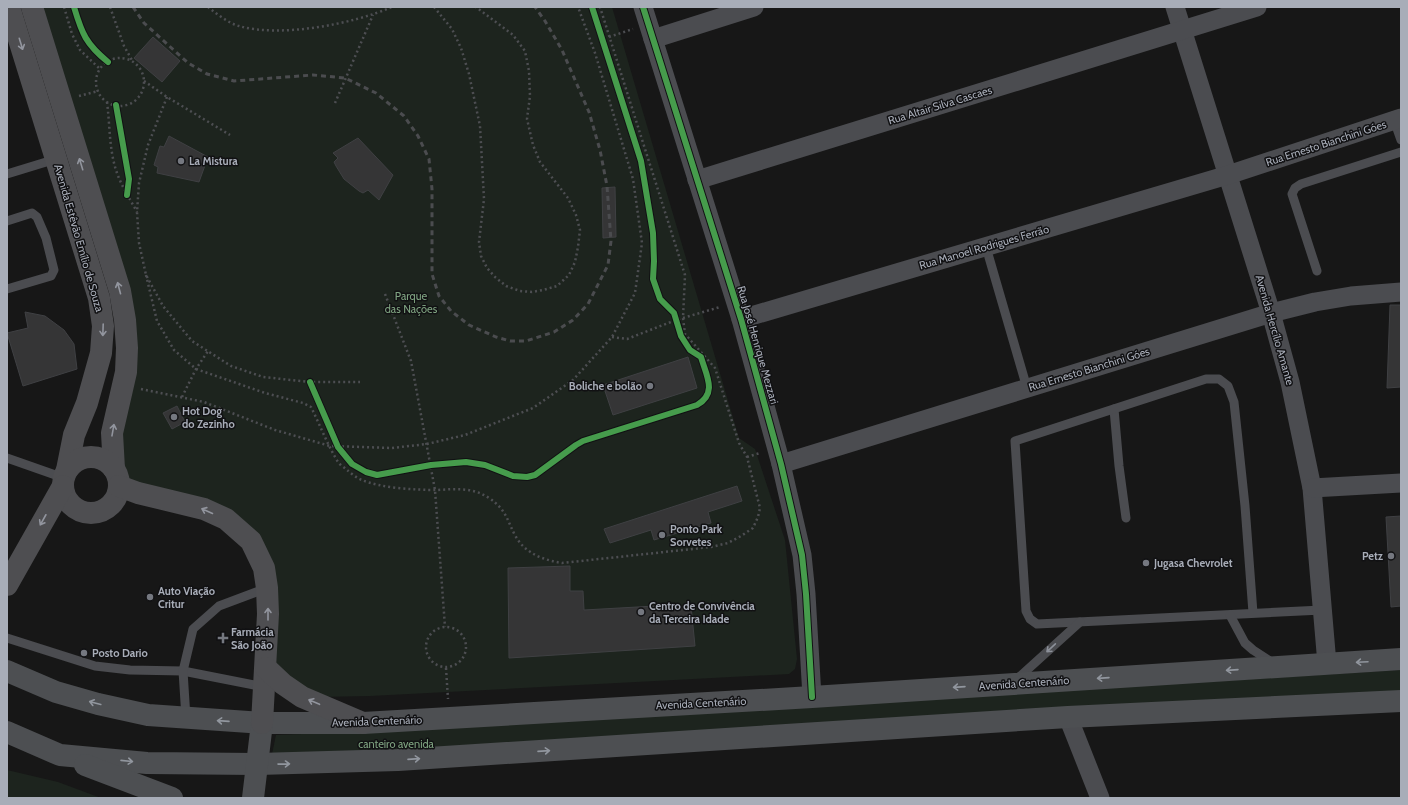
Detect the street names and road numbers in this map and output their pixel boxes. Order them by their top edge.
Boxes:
street label: Rua Altair Silva Cascaes [886,82,994,127]
street label: Rua Ernesto Bianchini Góes [1264,117,1389,169]
street label: Avenida Estêvão Emílio de Souza [51,163,107,314]
street label: Rua Manoel Rodrigues Ferrão [917,222,1051,272]
street label: Avenida Hercílio Amante [1253,273,1298,387]
street label: Rua José Henrique Mezzari [734,284,782,406]
street label: Rua Ernesto Bianchini Góes [1027,344,1152,394]
street label: Avenida Centenário [978,673,1070,693]
street label: Avenida Centenário [655,694,747,712]
street label: Avenida Centenário [331,712,423,730]

